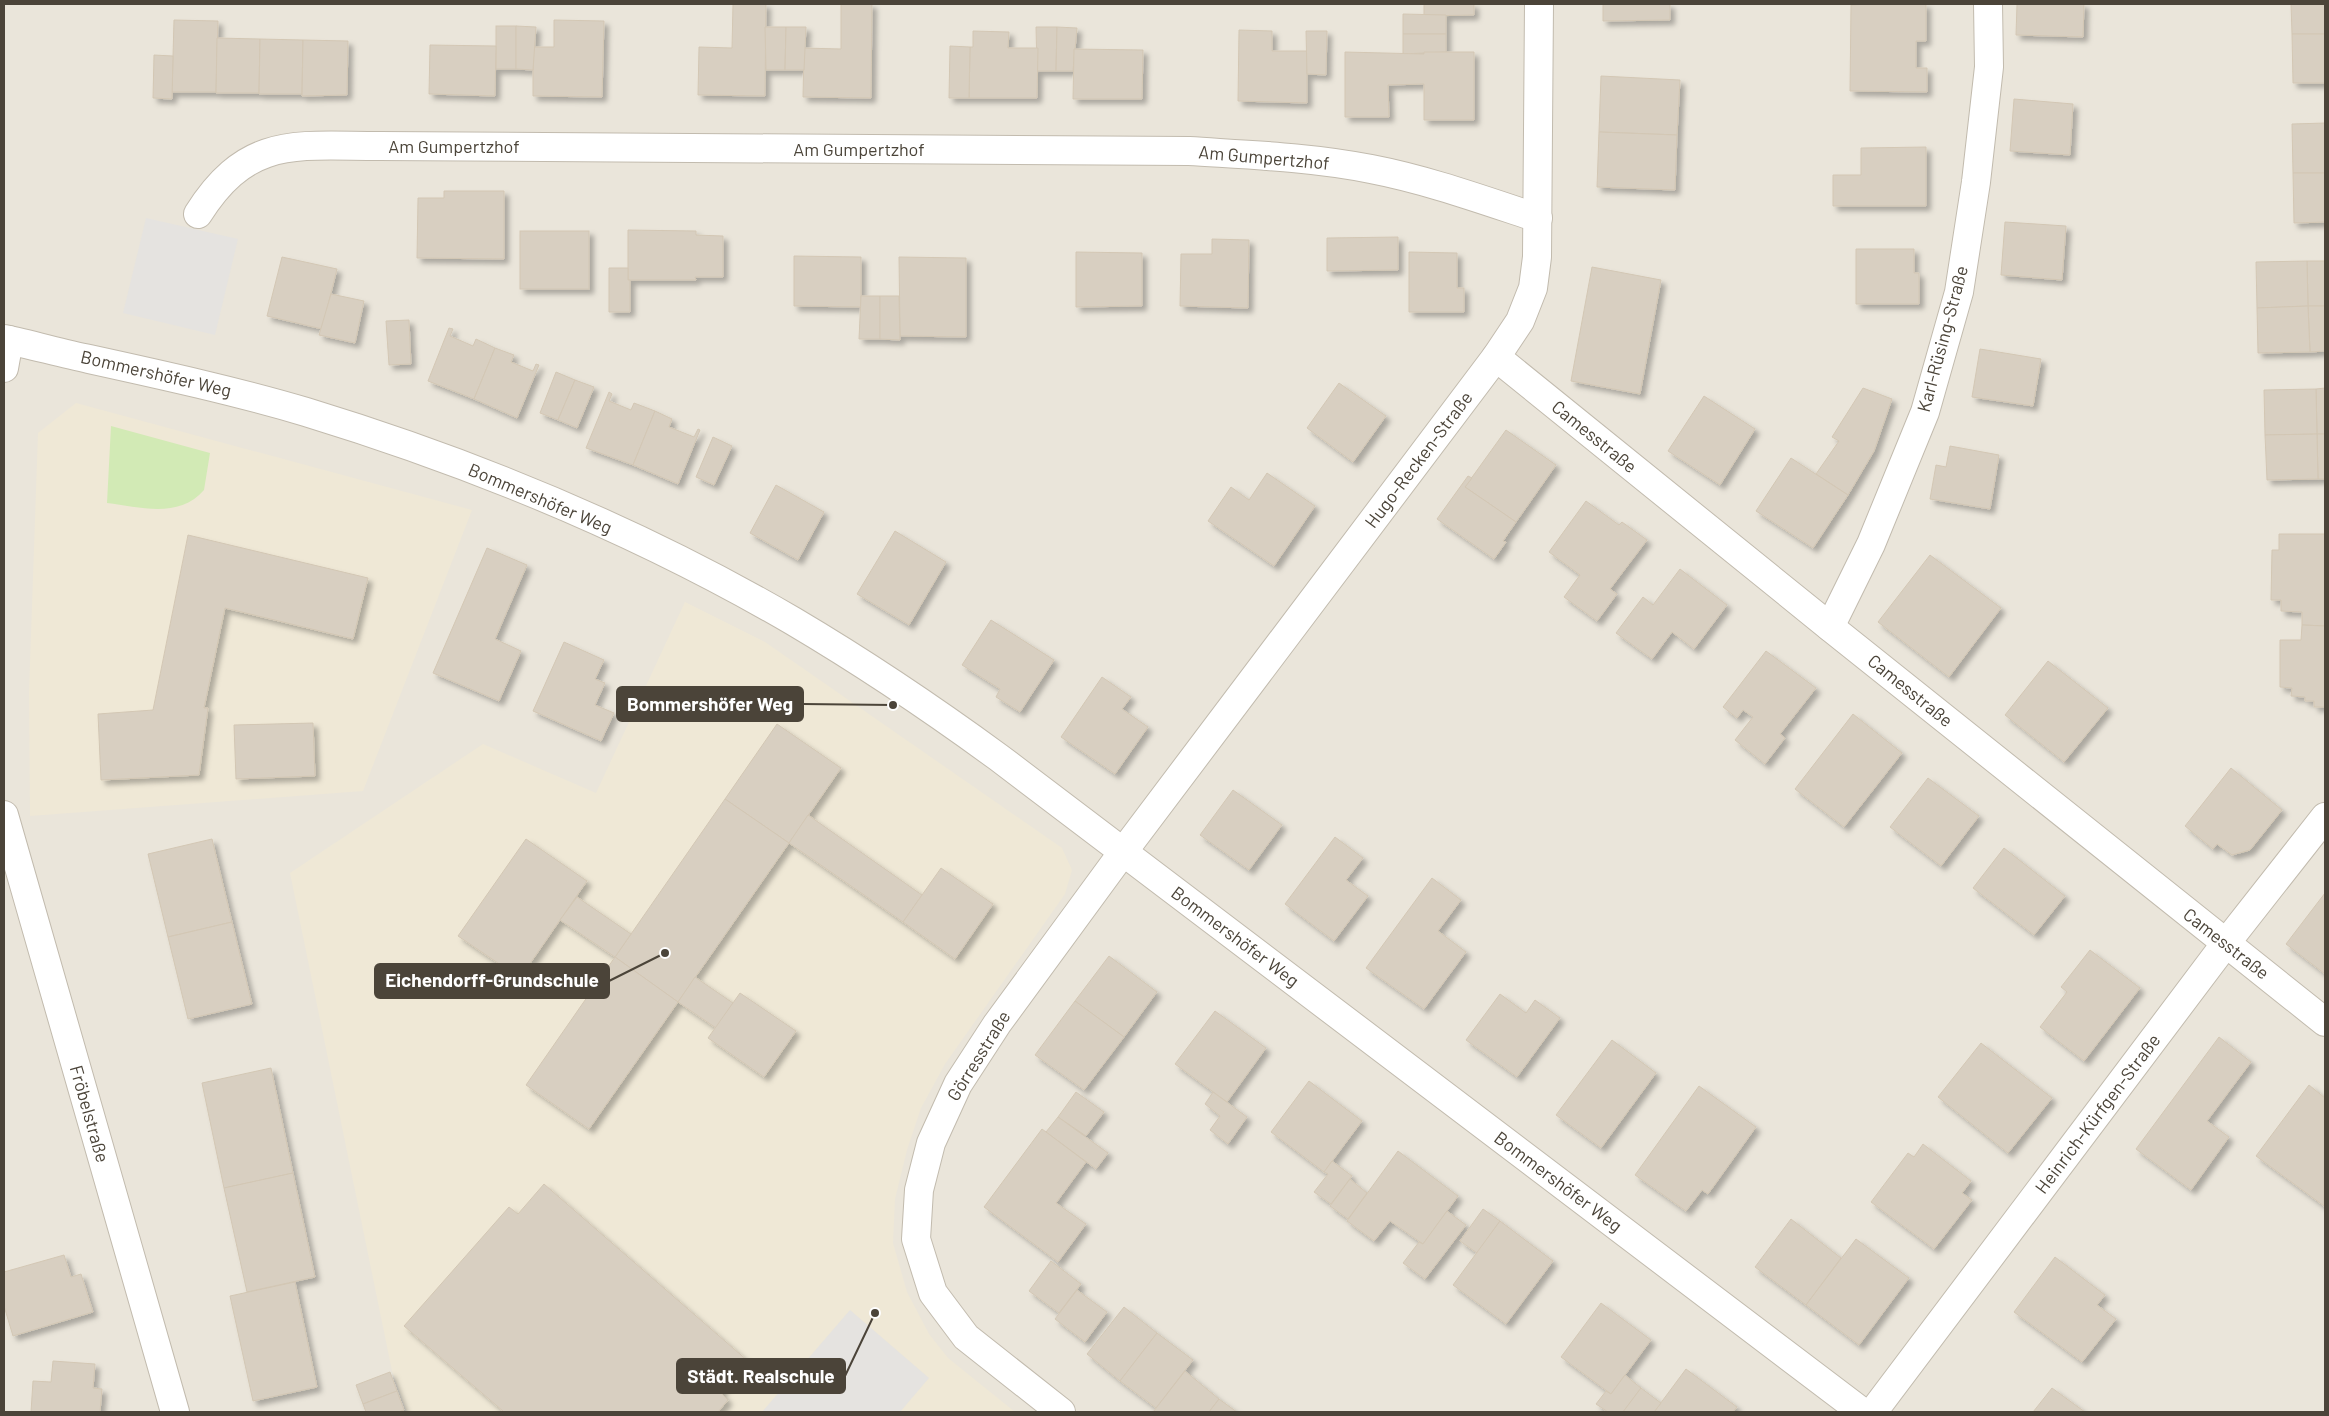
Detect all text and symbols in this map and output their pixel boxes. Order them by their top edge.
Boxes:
street label: Am Gumpertzhof [388,135,520,157]
street label: Am Gumpertzhof [793,138,925,160]
street label: Am Gumpertzhof [1198,140,1331,174]
street label: Karl-Rüsing-Straße [1912,263,1972,414]
street label: Bommershöfer Weg [79,345,234,401]
street label: Hugo-Recken-Straße [1360,387,1477,532]
street label: Camesstraße [1548,395,1642,477]
street label: Bommershöfer Weg [465,458,616,538]
street label: Camesstraße [1864,649,1958,731]
callout: Bommershöfer Weg [617,687,803,721]
text: Bommershöfer Weg [627,692,793,715]
street label: Bommershöfer Weg [1167,881,1304,991]
street label: Camesstraße [2179,903,2274,984]
callout: Eichendorff-Grundschule [375,964,609,998]
text: Eichendorff-Grundschule [385,968,599,991]
street label: Görresstraße [942,1006,1015,1105]
street label: Heinrich-Kürfgen-Straße [2030,1029,2164,1198]
street label: Fröbelstraße [66,1063,114,1165]
street label: Bommershöfer Weg [1490,1126,1627,1236]
callout: Städt. Realschule [677,1359,845,1393]
text: Städt. Realschule [687,1364,835,1387]

